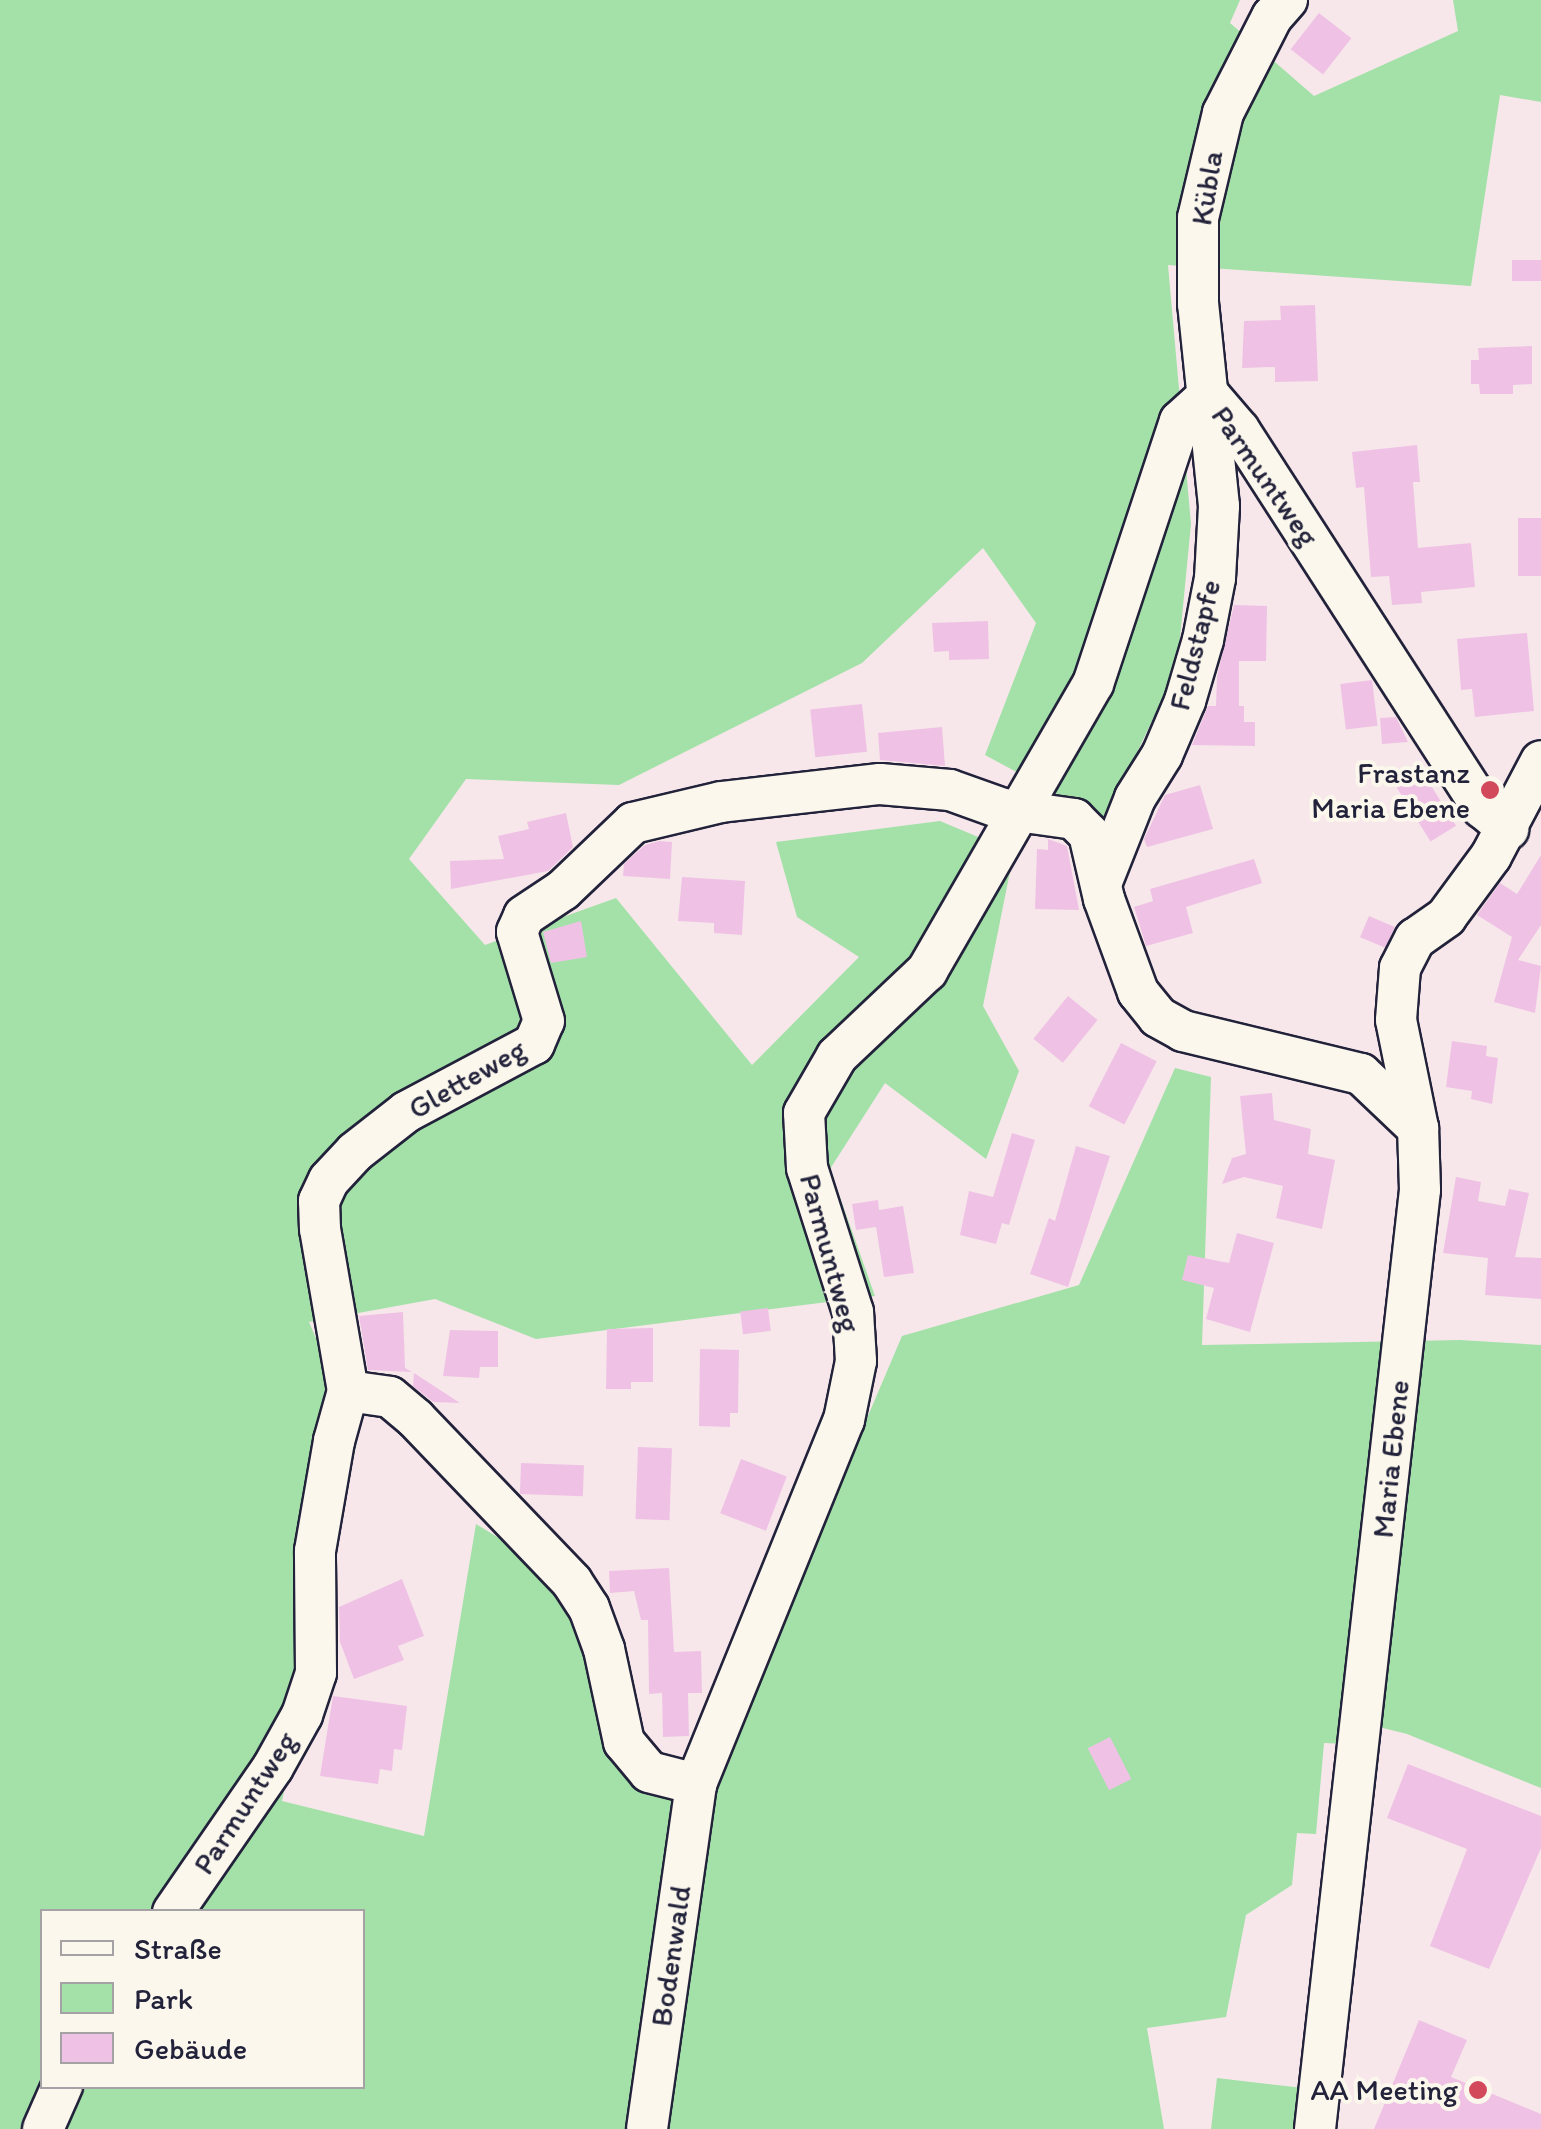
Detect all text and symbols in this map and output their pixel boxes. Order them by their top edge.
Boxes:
street label: Kübla [1183,148,1231,228]
street label: Parmuntweg [1204,399,1326,553]
street label: Feldstapfe [1161,576,1229,714]
place label: Frastanz Maria Ebene [1312,755,1470,826]
marker: Frastanz Maria Ebene [1479,779,1501,801]
street label: Gletteweg [402,1031,532,1127]
street label: Parmuntweg [792,1170,868,1336]
street label: Maria Ebene [1365,1379,1417,1539]
street label: Parmuntweg [186,1725,304,1881]
street label: Bodenwald [643,1883,699,2029]
legend [40,1909,365,2089]
text: Straße [134,1930,222,1967]
text: Park [134,1980,193,2017]
text: Gebäude [134,2030,247,2067]
place label: AA Meeting [1310,2072,1458,2108]
marker: AA Meeting [1467,2079,1489,2101]

